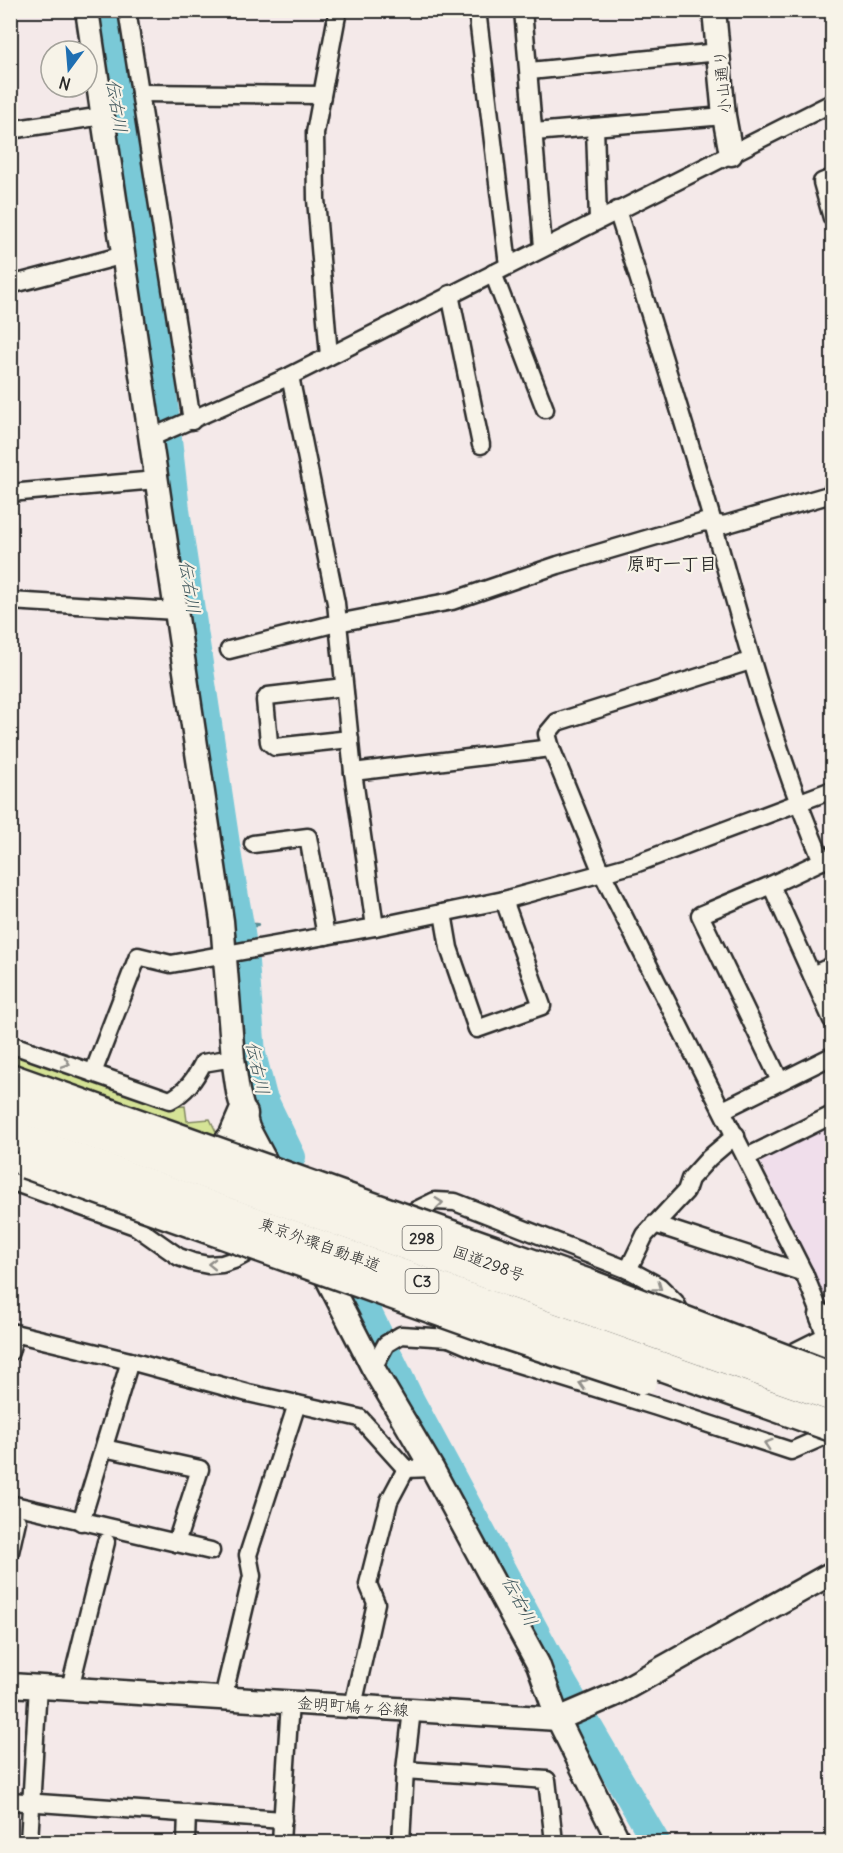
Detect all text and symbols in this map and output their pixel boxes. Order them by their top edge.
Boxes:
north arrow [39,39,99,99]
street label: 小山通り [709,49,735,115]
text: N [57,72,73,95]
water label: 伝右川 [101,78,133,134]
district label: 原町一丁目 [627,552,717,575]
water label: 伝右川 [174,559,206,615]
water label: 伝右川 [241,1039,275,1097]
one-way arrow [60,1056,71,1069]
one-way arrow [434,1197,444,1210]
street label: 東京外環自動車道 [256,1213,384,1275]
road number: 298 [402,1226,442,1250]
street label: 国道298号 [450,1241,528,1285]
one-way arrow [207,1258,216,1270]
road number: C3 [406,1269,438,1293]
one-way arrow [651,1280,662,1291]
one-way arrow [578,1379,589,1391]
one-way arrow [763,1438,774,1451]
water label: 伝右川 [497,1572,543,1630]
street label: 金明町鳩ヶ谷線 [296,1692,410,1720]

